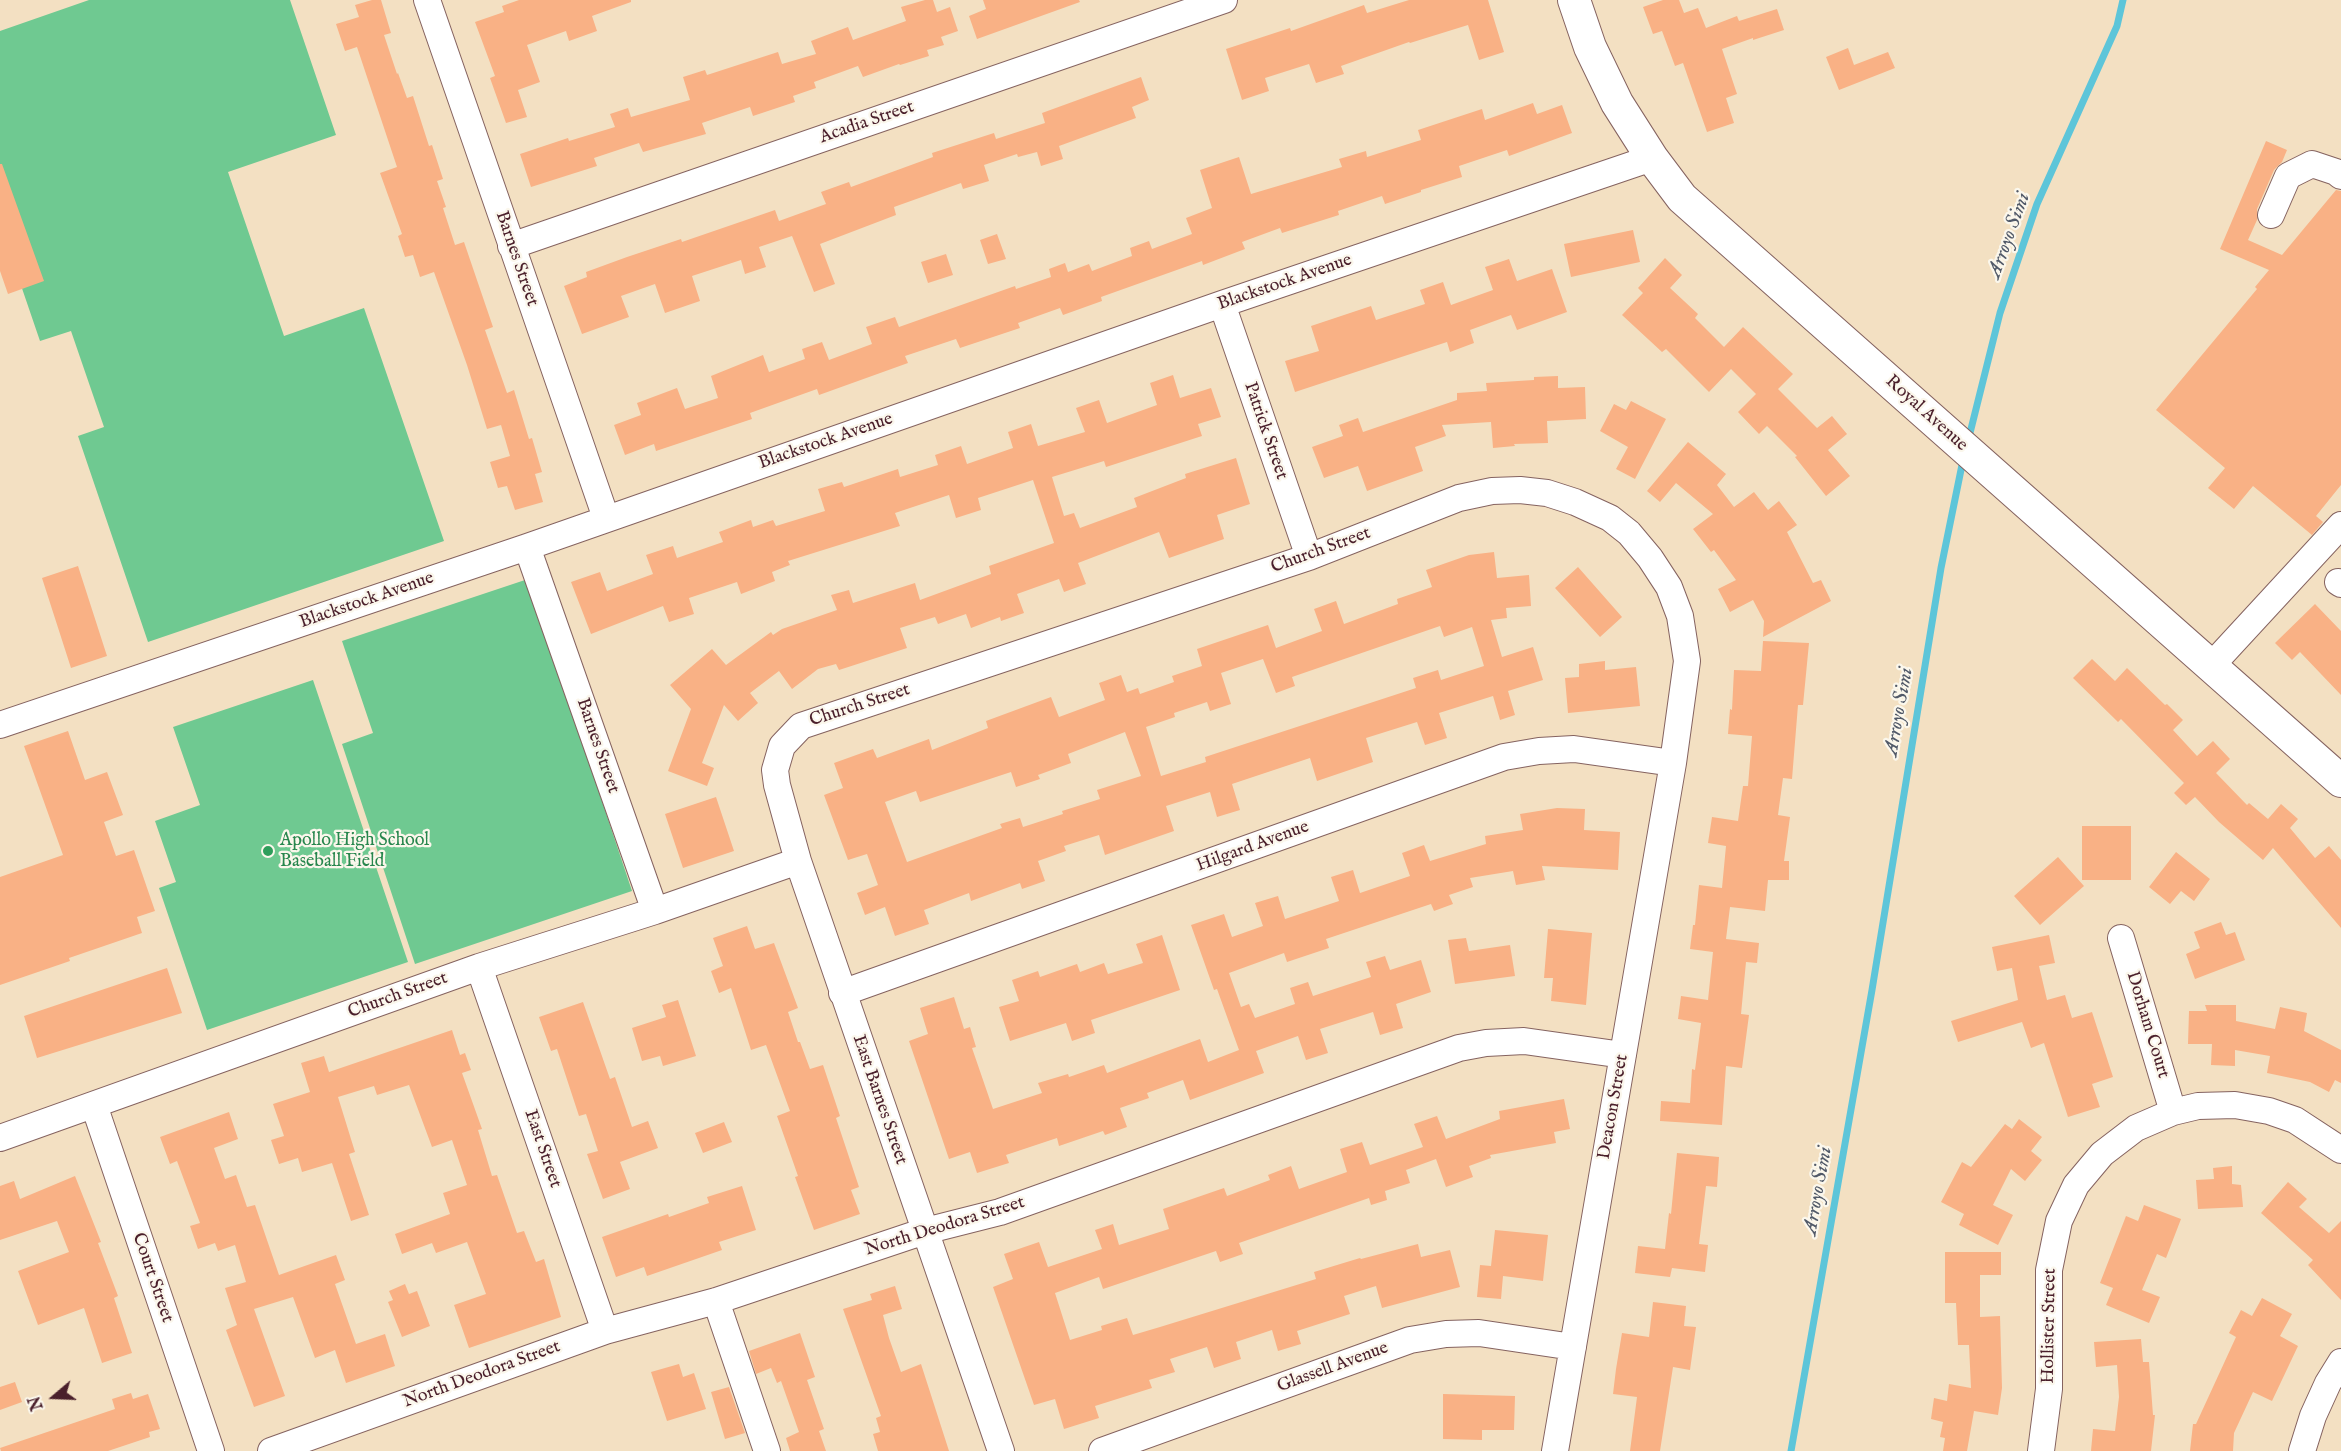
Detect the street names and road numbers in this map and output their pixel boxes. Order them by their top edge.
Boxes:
street label: Acadia Street [817,97,917,149]
street label: Barnes Street [490,209,542,309]
street label: Blackstock Avenue [1215,250,1355,316]
street label: Royal Avenue [1880,371,1972,457]
street label: Patrick Street [1238,379,1292,483]
street label: Blackstock Avenue [756,409,896,475]
street label: Church Street [1268,523,1374,579]
street label: Blackstock Avenue [297,568,437,634]
street label: Church Street [807,680,913,732]
street label: Barnes Street [571,696,623,796]
street label: Hilgard Avenue [1194,817,1312,877]
street label: Church Street [345,968,451,1024]
street label: Dorham Court [2121,969,2173,1081]
street label: East Barnes Street [847,1032,911,1168]
street label: Deacon Street [1594,1053,1634,1161]
street label: East Street [519,1107,565,1191]
street label: North Deodora Street [863,1192,1027,1262]
street label: Court Street [127,1230,177,1326]
street label: Hollister Street [2038,1268,2062,1384]
street label: North Deodora Street [400,1337,564,1413]
street label: Glassell Avenue [1274,1338,1392,1398]

